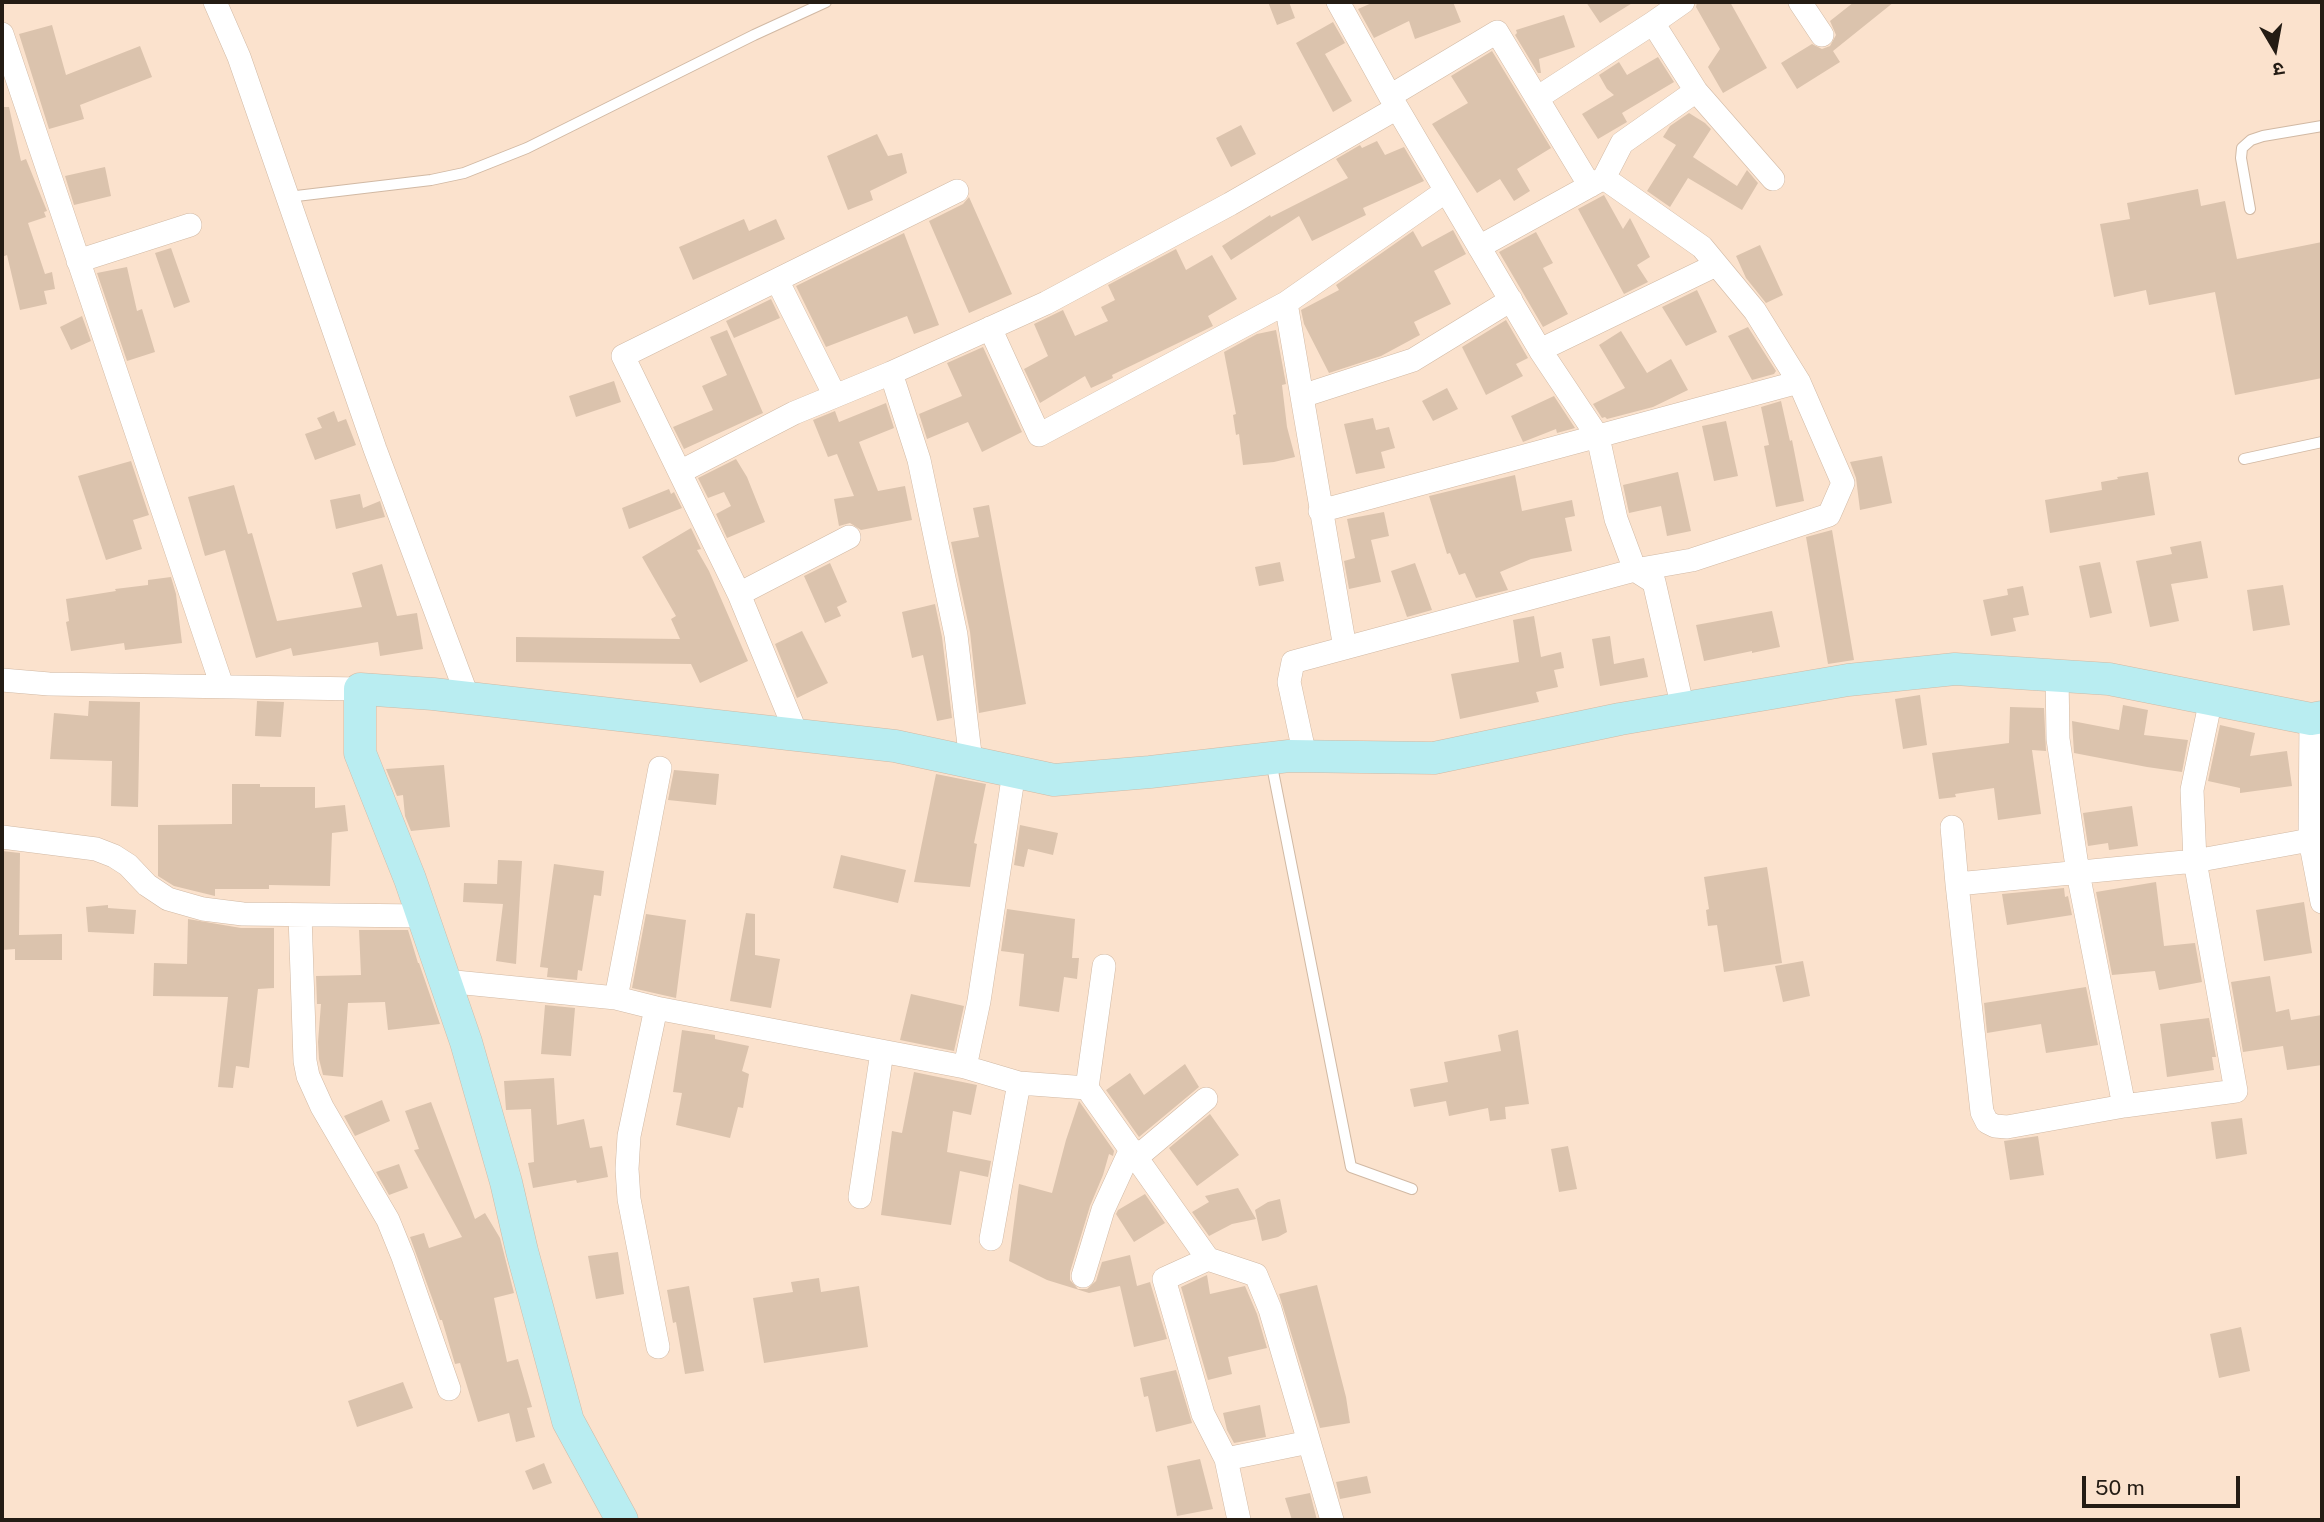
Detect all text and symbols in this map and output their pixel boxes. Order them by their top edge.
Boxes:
north arrow [2240,14,2310,84]
text: उ [2271,58,2286,81]
scale bar [2086,1462,2244,1506]
text: 50 m [2095,1475,2145,1500]

